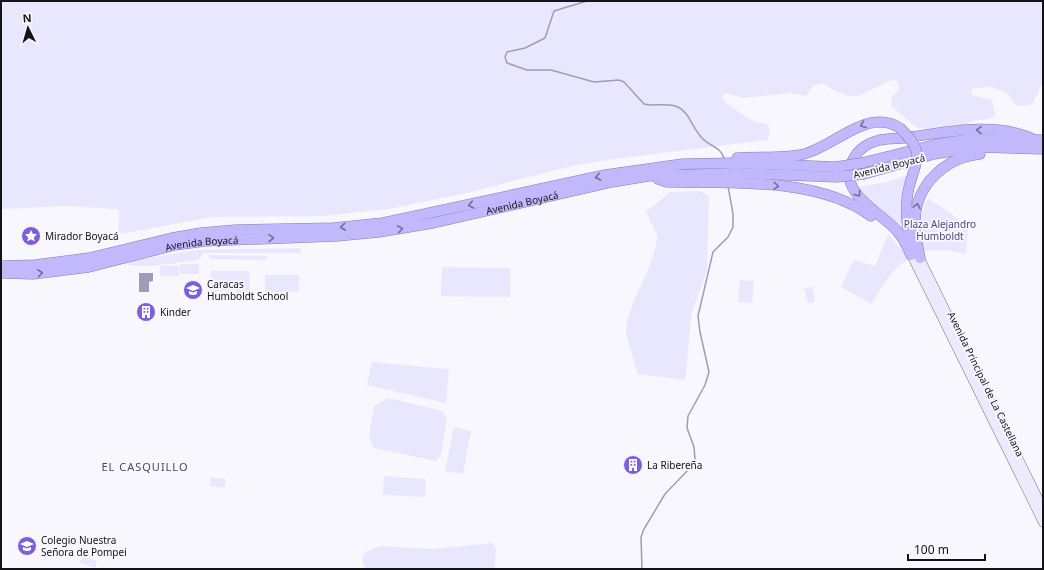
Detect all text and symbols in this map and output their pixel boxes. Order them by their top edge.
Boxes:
north arrow [8,8,48,48]
text: N [22,10,32,25]
one-way arrow [859,121,866,129]
one-way arrow [976,126,982,134]
street label: Avenida Boyacá [852,150,926,182]
one-way arrow [595,172,601,180]
one-way arrow [773,181,779,190]
street label: Avenida Boyacá [485,188,560,218]
one-way arrow [853,190,860,197]
one-way arrow [468,201,474,209]
one-way arrow [912,203,920,209]
park label: Plaza Alejandro Humboldt [904,217,976,243]
one-way arrow [340,223,346,232]
place icon: Mirador Boyacá [20,225,42,247]
one-way arrow [397,225,403,233]
place label: Mirador Boyacá [45,229,119,243]
street label: Avenida Boyacá [163,233,239,254]
one-way arrow [268,233,274,242]
one-way arrow [37,269,43,278]
place label: Caracas Humboldt School [207,277,288,303]
school or university icon: Caracas Humboldt School [182,279,204,301]
building icon: Kinder [135,301,157,323]
place label: Kinder [160,305,191,319]
street label: Avenida Principal de La Castellana [945,309,1027,459]
building icon: La Ribereña [622,454,644,476]
place label: La Ribereña [647,458,702,472]
district label: EL CASQUILLO [101,459,189,474]
place label: Colegio Nuestra Señora de Pompei [41,533,127,559]
school or university icon: Colegio Nuestra Señora de Pompei [16,535,38,557]
scale bar [908,536,985,562]
text: 100 m [914,541,949,558]

